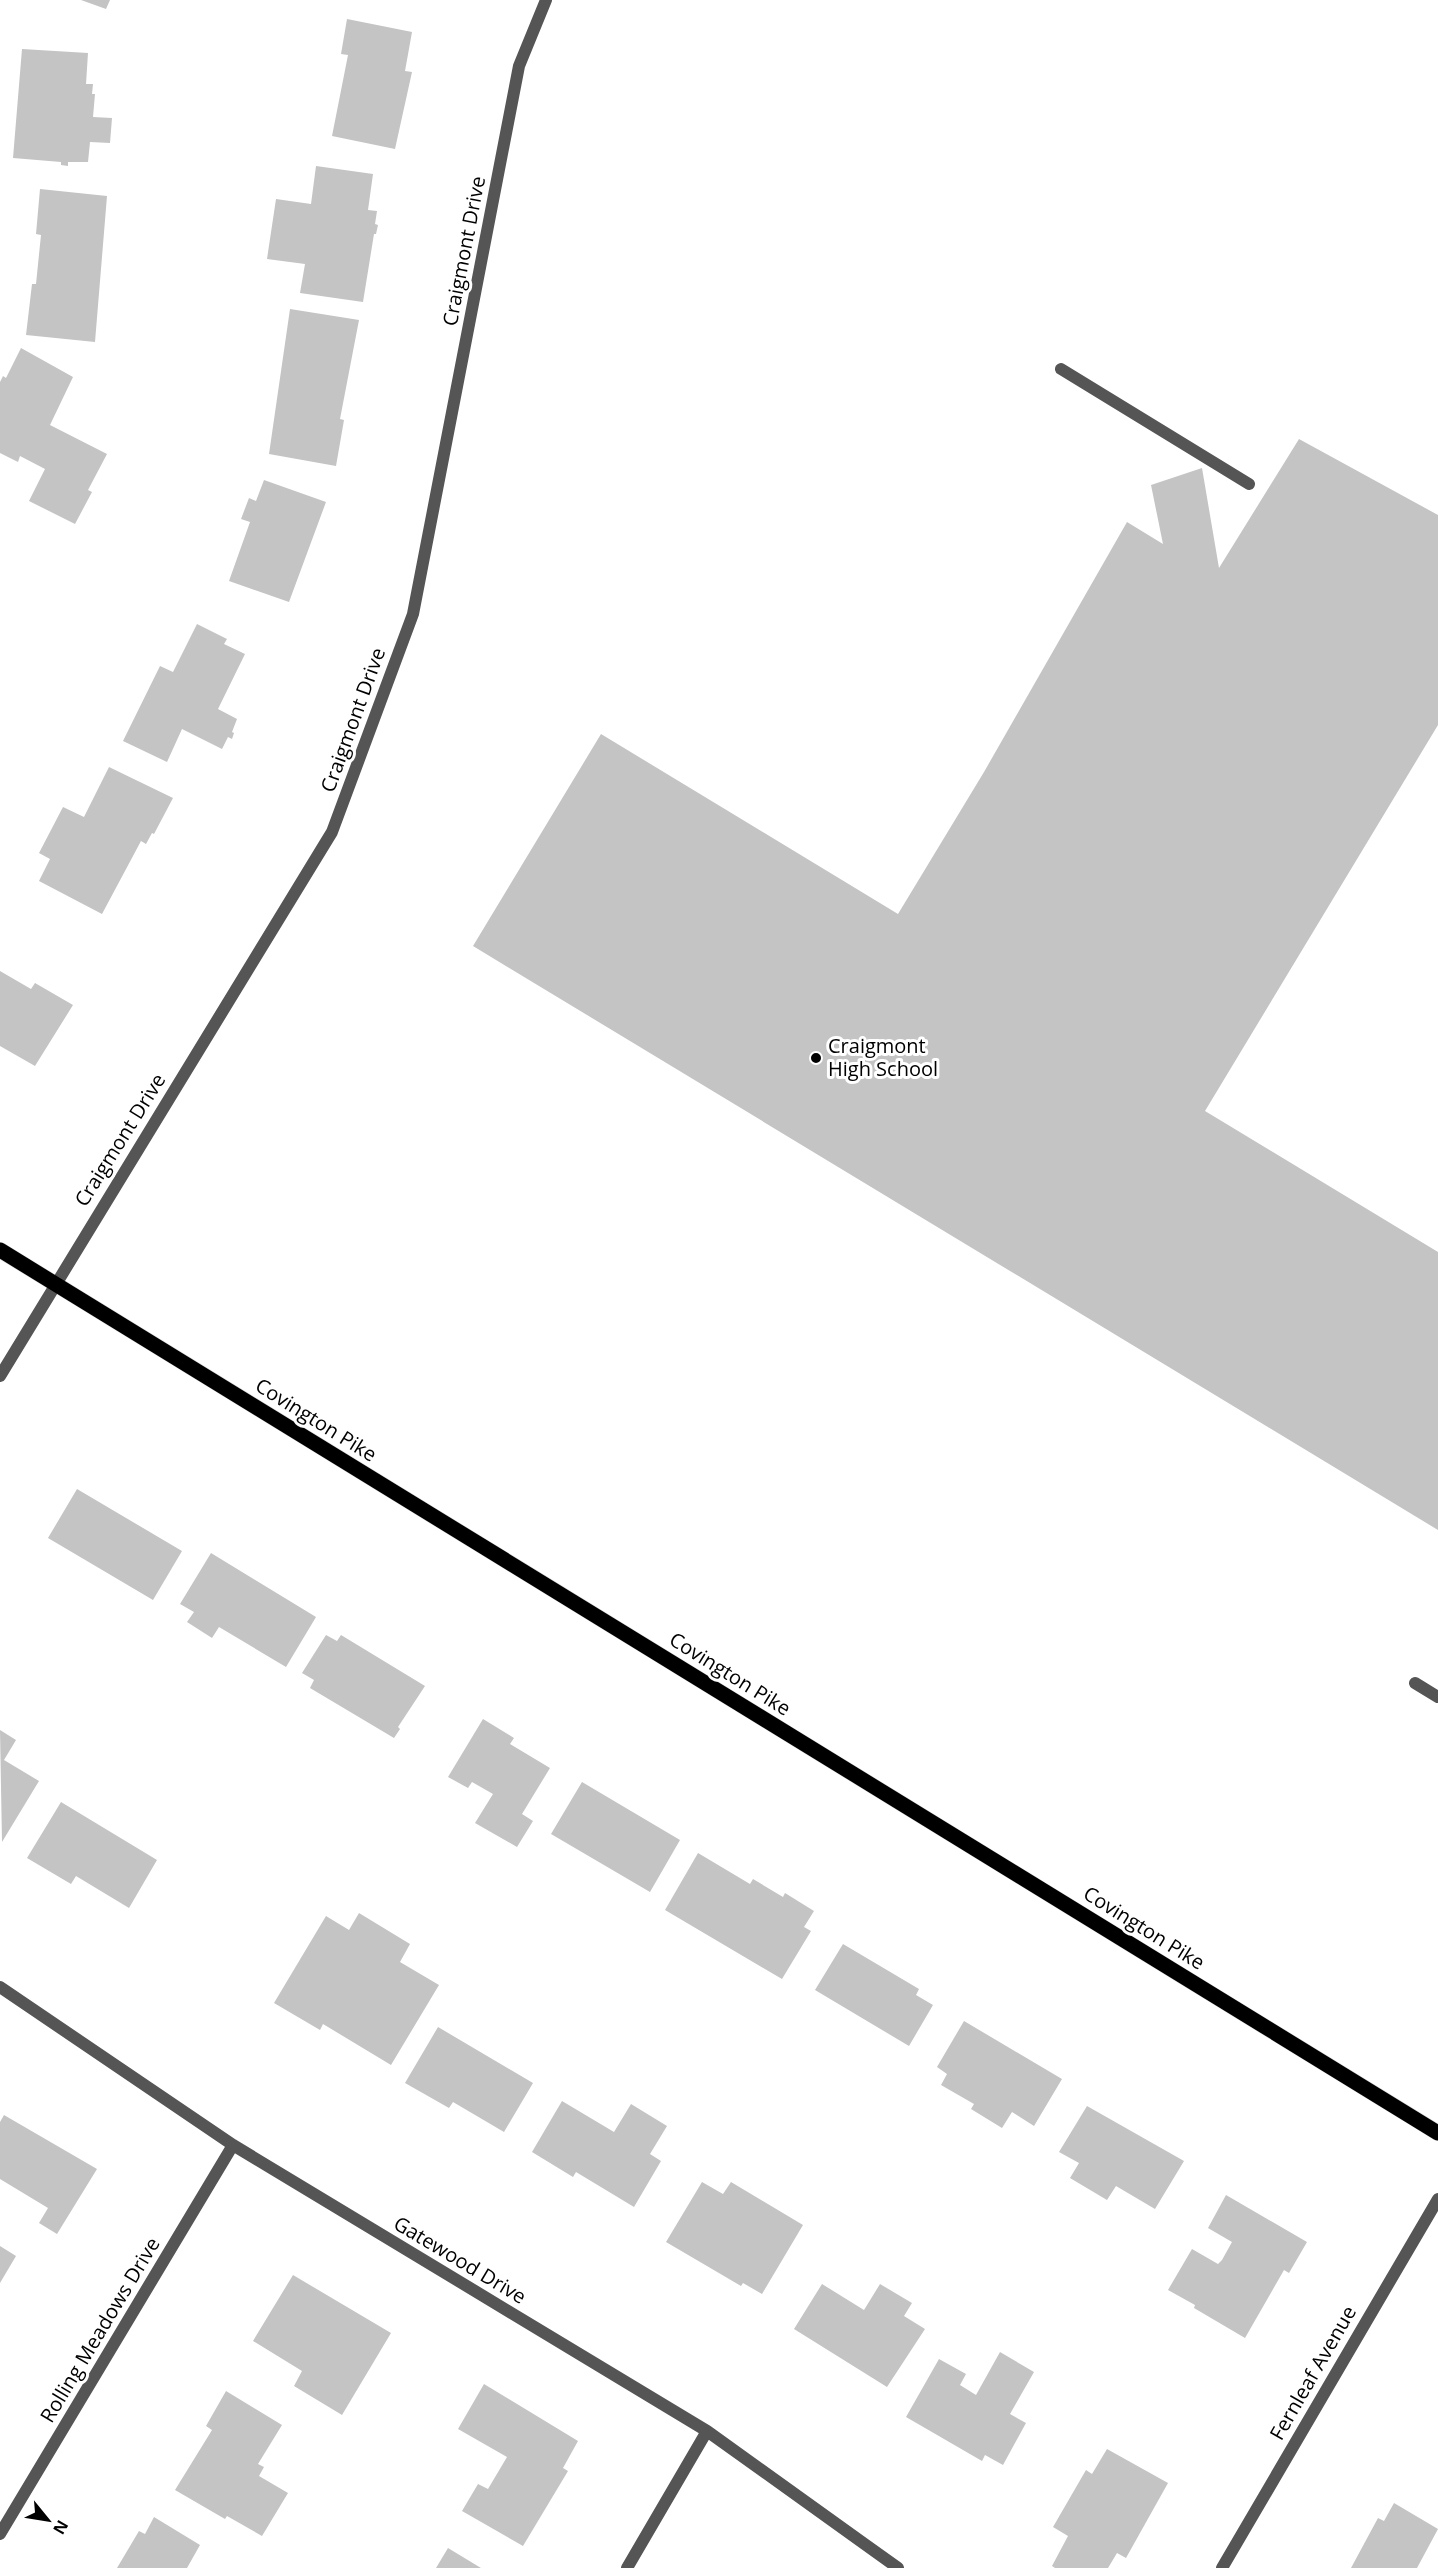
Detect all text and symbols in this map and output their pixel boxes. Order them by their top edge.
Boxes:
street label: Craigmont Drive [436,174,491,328]
street label: Craigmont Drive [314,644,391,796]
place label: Craigmont High School [828,1032,938,1082]
marker: Craigmont High School [809,1051,823,1065]
street label: Craigmont Drive [68,1068,171,1211]
street label: Covington Pike [250,1372,382,1468]
street label: Covington Pike [664,1626,796,1722]
street label: Covington Pike [1078,1880,1210,1976]
street label: Gatewood Drive [389,2209,531,2310]
street label: Rolling Meadows Drive [34,2232,166,2427]
street label: Fernleaf Avenue [1263,2301,1362,2445]
north arrow [18,2490,78,2550]
text: N [48,2516,74,2539]

